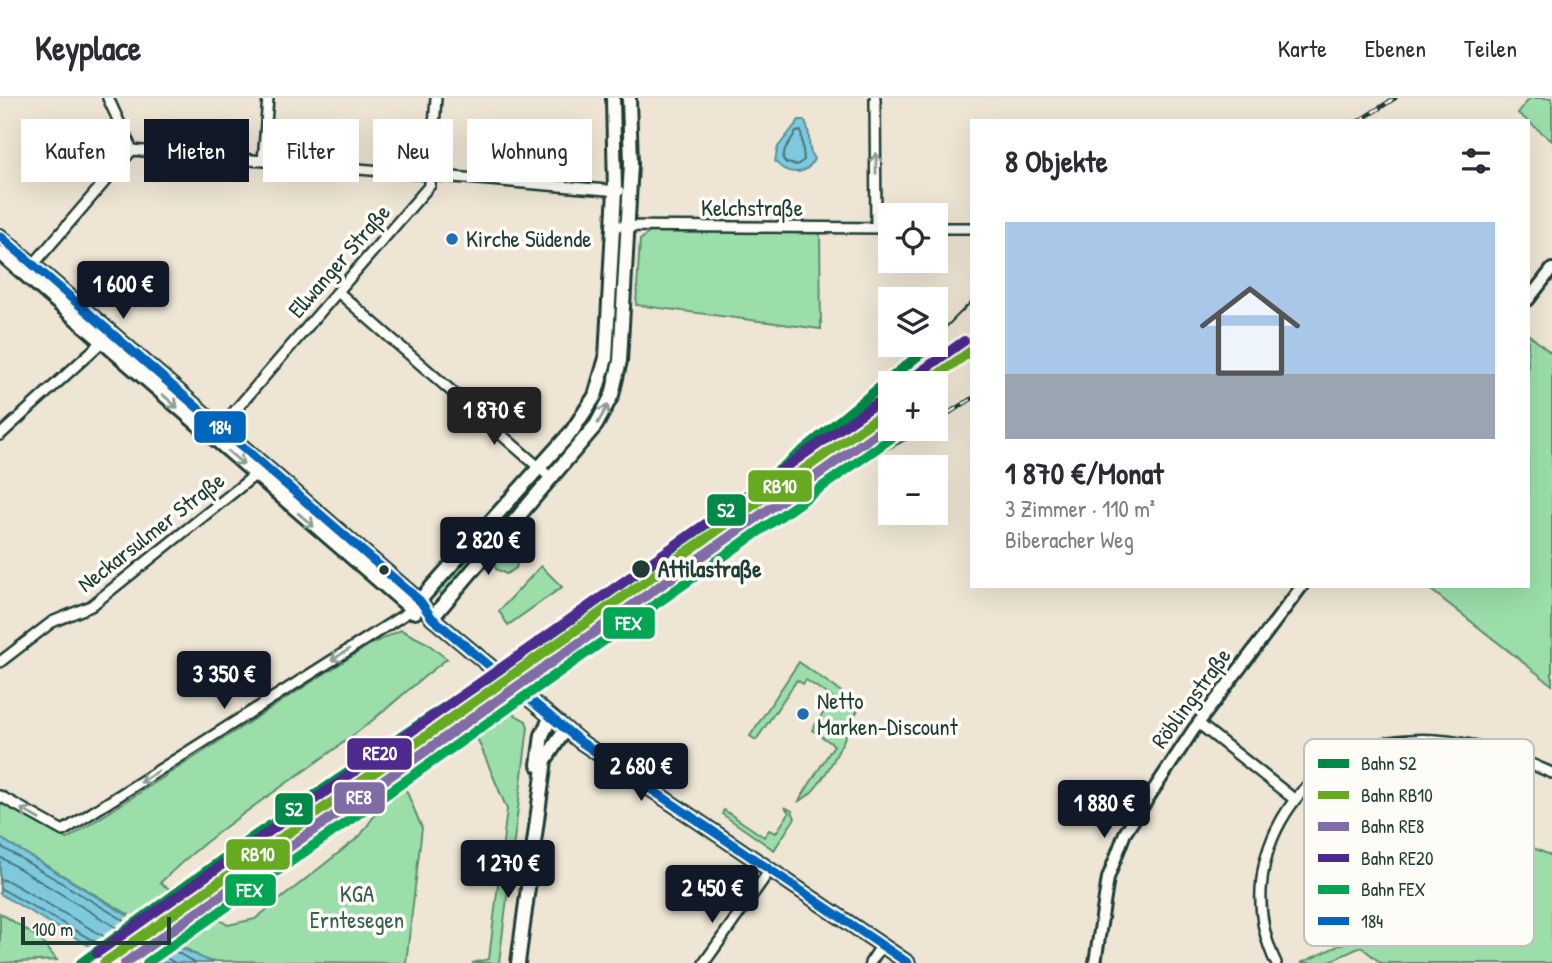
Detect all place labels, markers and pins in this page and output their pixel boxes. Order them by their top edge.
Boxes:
place label: Kirche Südende [466,223,591,254]
marker: Kirche Südende [444,231,460,247]
pin: 1 600 € [58,262,188,321]
pin: 1 870 € [429,388,559,447]
pin: 2 820 € [423,518,553,577]
place label: Attilastraße [658,553,762,585]
marker: Attilastraße [630,558,652,580]
unlabelled marker [377,563,391,577]
pin: 3 350 € [159,652,289,711]
place label: Netto Marken-Discount [817,685,959,742]
marker: Netto Marken-Discount [795,706,811,722]
pin: 2 680 € [576,744,706,803]
pin: 1 880 € [1039,780,1169,840]
pin: 1 270 € [443,840,573,900]
pin: 2 450 € [647,866,777,925]

